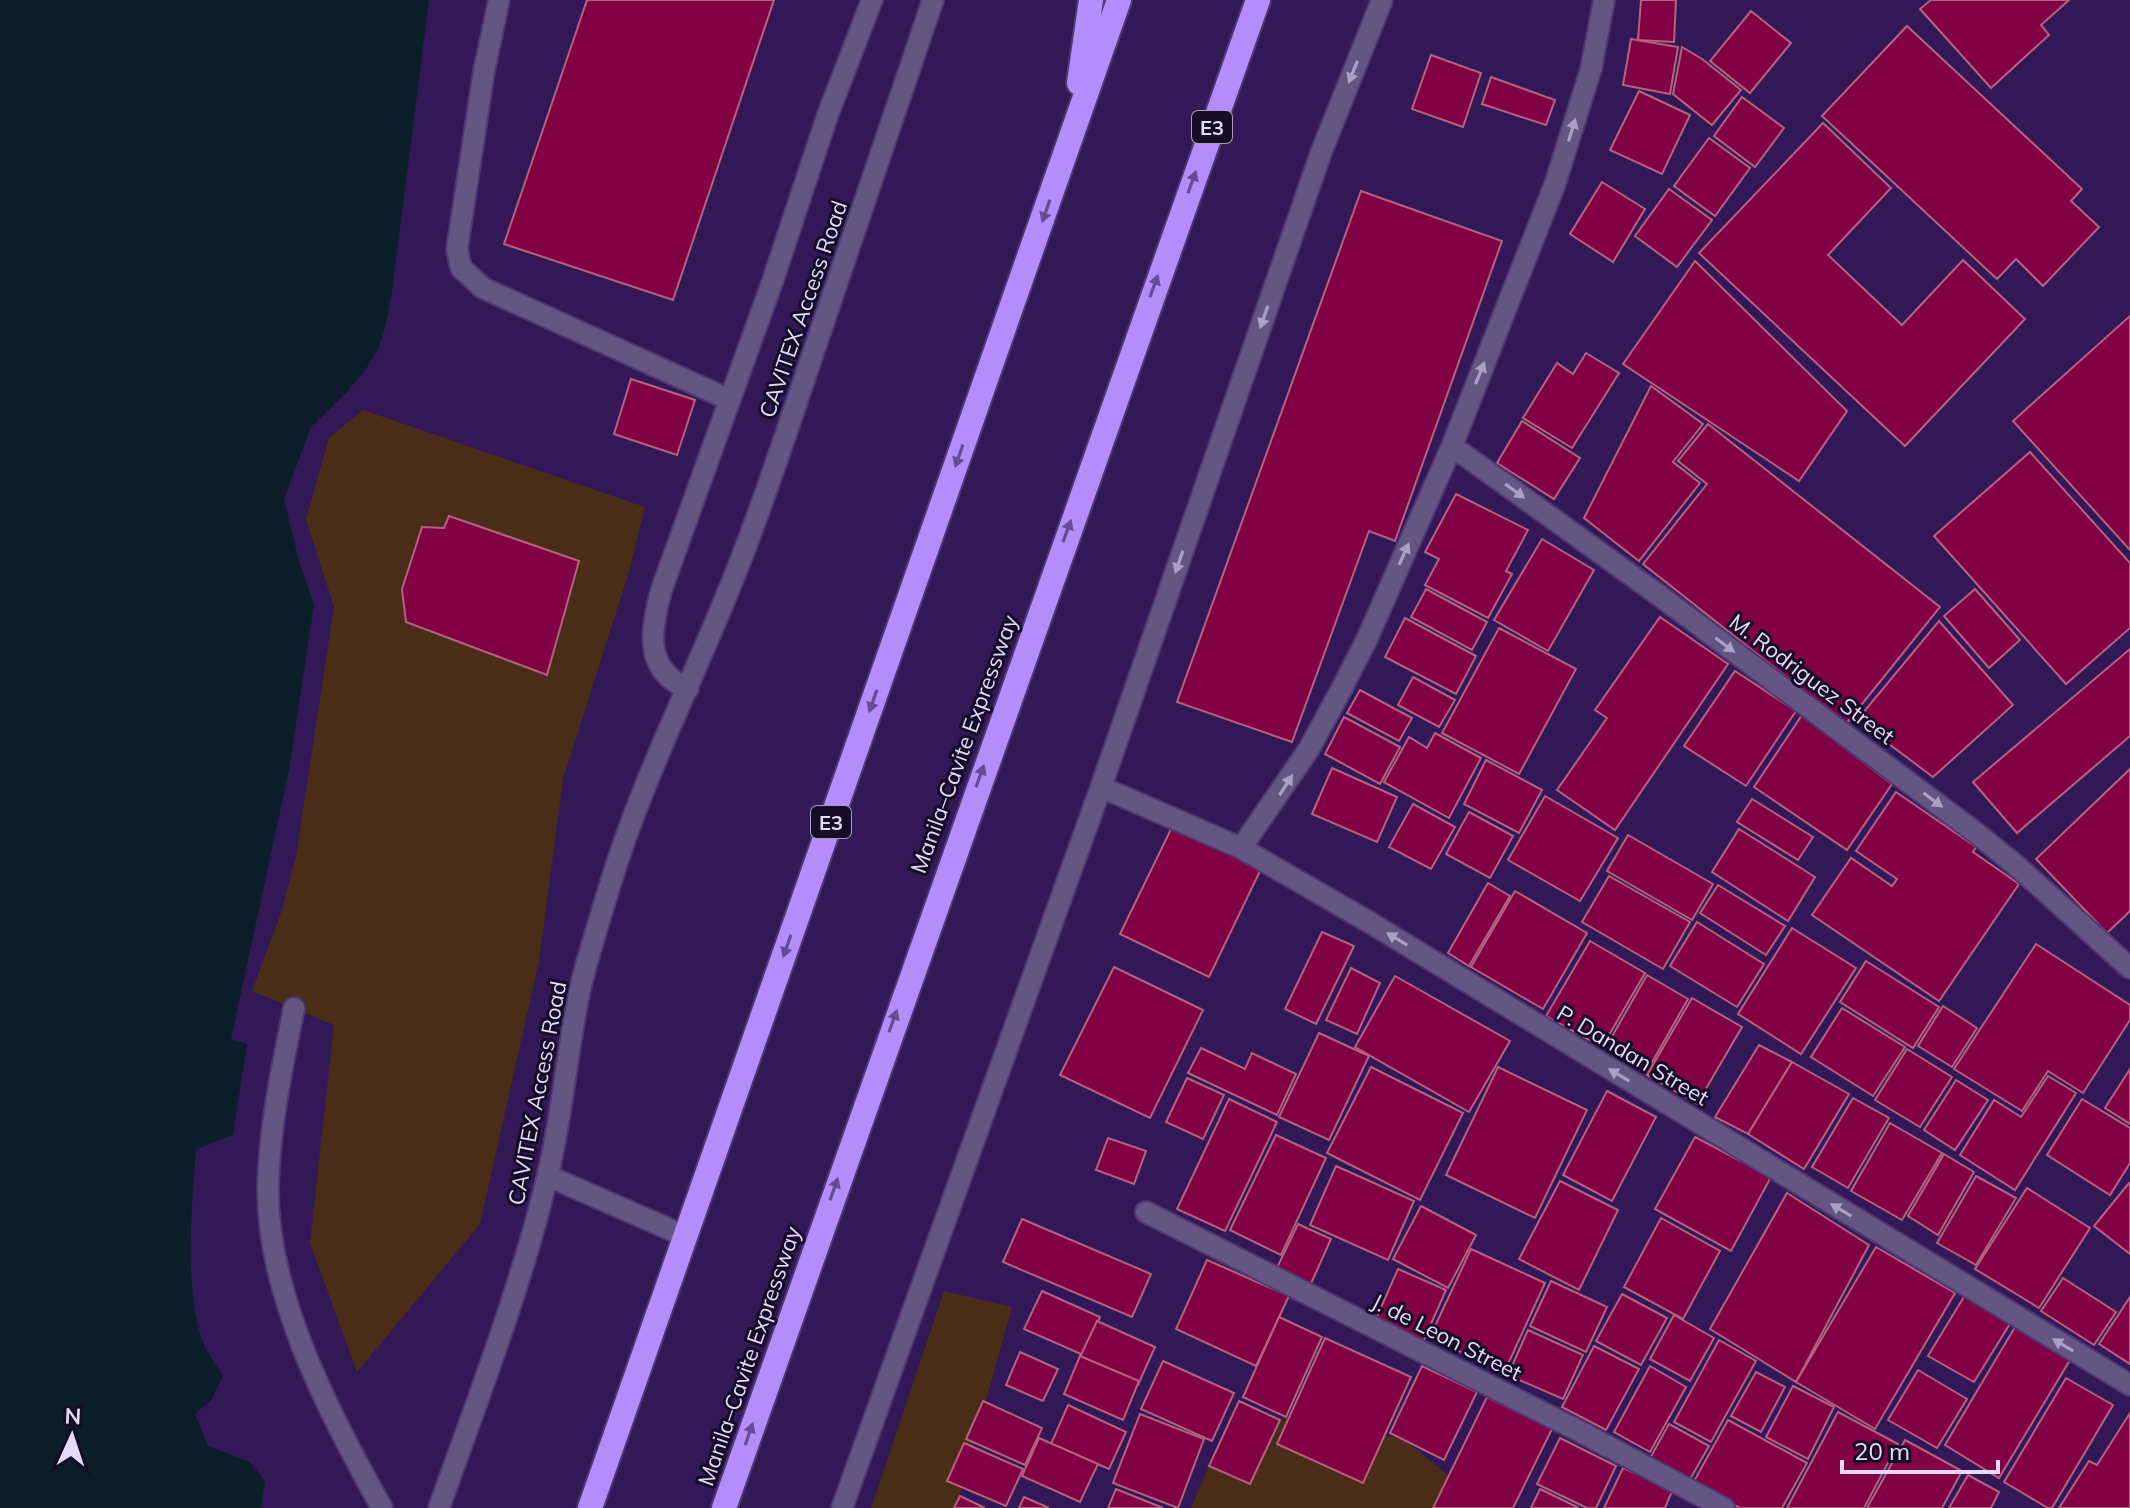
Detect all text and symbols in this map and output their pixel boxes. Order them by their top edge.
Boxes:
one-way arrow [1346,60,1359,84]
road number: E3 [1192,111,1232,143]
one-way arrow [1566,117,1579,141]
one-way arrow [1186,169,1199,193]
street label: CAVITEX Access Road [753,197,853,421]
one-way arrow [1039,199,1051,223]
one-way arrow [1148,274,1161,298]
one-way arrow [1257,305,1269,329]
one-way arrow [1474,361,1487,385]
one-way arrow [953,444,965,468]
one-way arrow [1505,483,1525,499]
one-way arrow [1061,519,1074,543]
one-way arrow [1398,542,1411,566]
one-way arrow [1172,551,1184,575]
street label: M. Rodriguez Street [1724,608,1900,750]
street label: Manila–Cavite Expressway [904,611,1024,877]
one-way arrow [1715,636,1735,652]
one-way arrow [867,689,879,713]
one-way arrow [974,764,987,788]
one-way arrow [1278,774,1293,795]
one-way arrow [1923,792,1943,808]
road number: E3 [811,806,851,838]
one-way arrow [1386,932,1408,946]
one-way arrow [780,935,793,959]
street label: CAVITEX Access Road [502,979,572,1207]
street label: P. Dandan Street [1552,999,1714,1112]
one-way arrow [888,1009,900,1033]
one-way arrow [1608,1068,1630,1082]
one-way arrow [829,1177,841,1201]
one-way arrow [1830,1203,1852,1217]
street label: Manila–Cavite Expressway [691,1222,807,1490]
street label: J. de Leon Street [1367,1287,1527,1387]
one-way arrow [2052,1338,2074,1352]
north arrow [32,1396,112,1476]
text: N [64,1402,82,1430]
one-way arrow [744,1422,756,1446]
scale bar [1842,1424,1998,1474]
text: 20 m [1854,1436,1910,1466]

